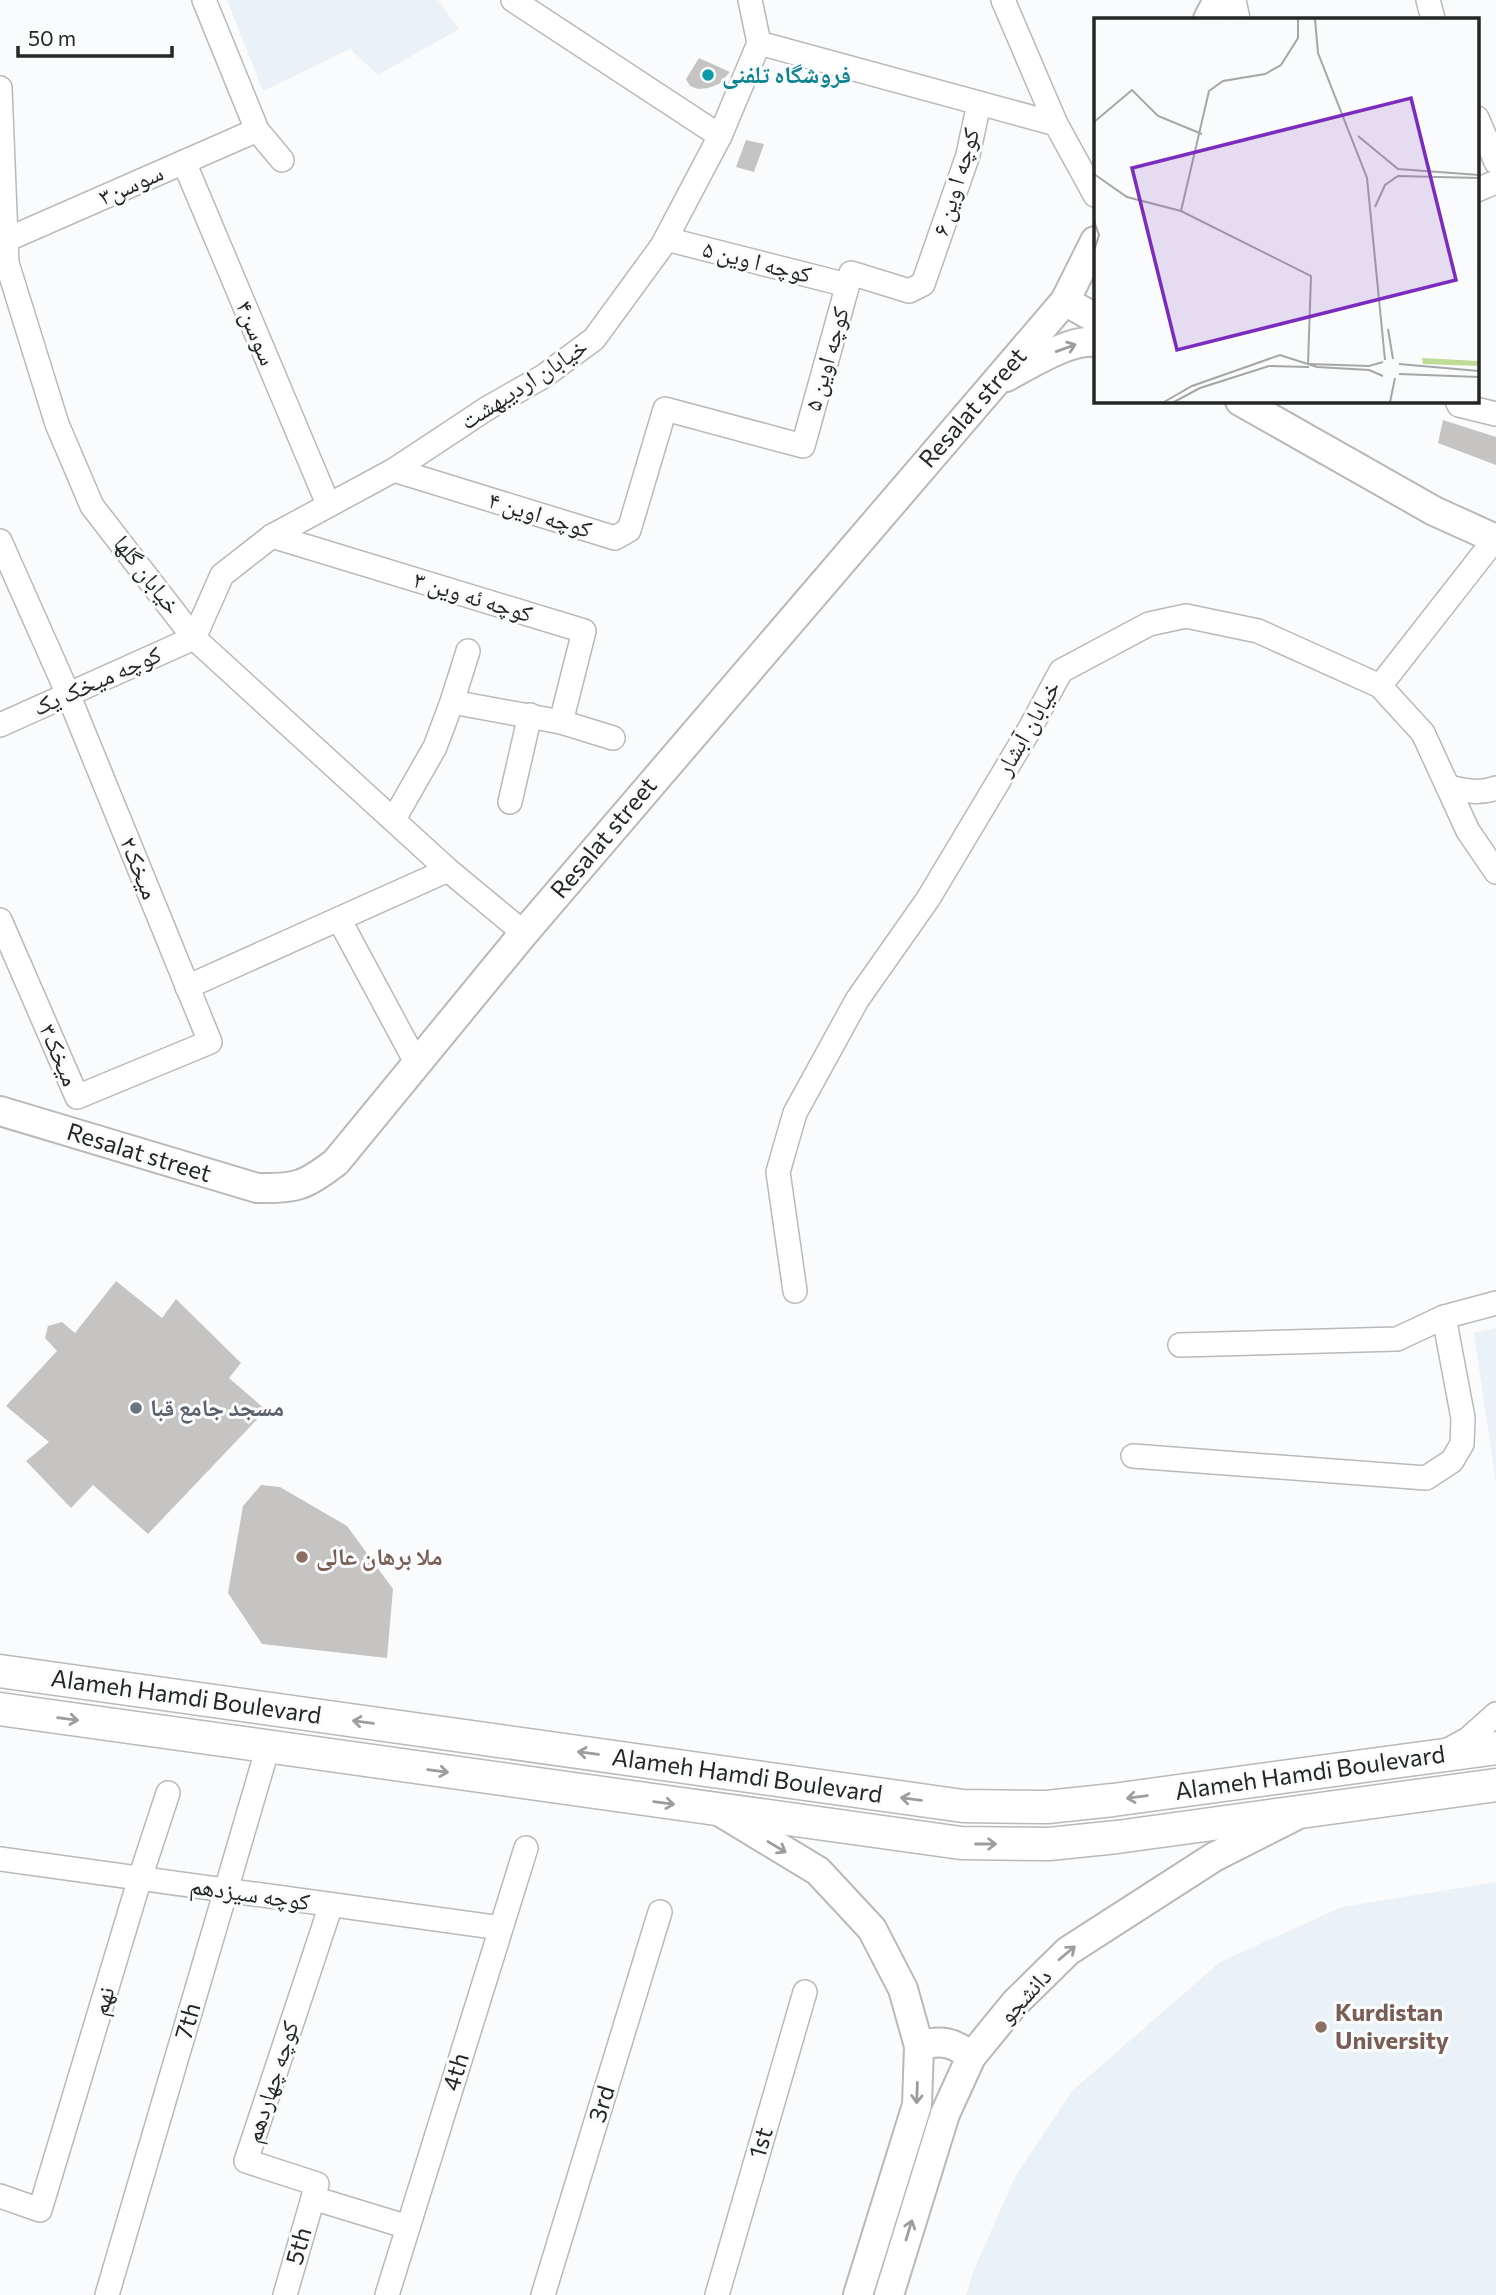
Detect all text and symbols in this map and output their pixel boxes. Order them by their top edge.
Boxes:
scale bar [18,14,172,58]
inset map [1094,18,1478,402]
text: 50 m [28,25,76,50]
place label: فروشگاه تلفنی [722,59,851,89]
marker: فروشگاه تلفنی [700,67,716,83]
street label: کوچه ا وین ۶ [924,124,986,239]
street label: سوسن۳ [94,157,168,212]
street label: کوچه ا وین ۵ [700,233,815,289]
street label: سوسن۴ [230,296,284,370]
street label: کوچه اوین ۵ [797,303,855,414]
street label: خیابان اردیبهشت [454,331,593,436]
street label: Resalat street [912,341,1032,473]
one-way arrow [1054,341,1076,353]
street label: کوچه اوین ۴ [485,484,596,544]
street label: خیابان گلها [108,529,188,620]
street label: کوچه ئه وین ۳ [410,564,536,628]
street label: کوچه میخک یک [28,638,165,721]
street label: خیابان آبشار [987,675,1066,781]
street label: Resalat street [544,770,662,904]
street label: میخک۲ [114,832,166,903]
street label: میخک۳ [34,1019,86,1090]
street label: Resalat street [64,1116,215,1187]
place label: مسجد جامع قبا [150,1392,284,1424]
marker: مسجد جامع قبا [128,1400,144,1416]
place label: ملا برهان عالی [316,1541,443,1571]
marker: ملا برهان عالی [294,1549,310,1565]
street label: Alameh Hamdi Boulevard [49,1662,323,1729]
one-way arrow [56,1712,78,1725]
one-way arrow [352,1715,375,1728]
street label: Alameh Hamdi Boulevard [1173,1738,1447,1805]
street label: Alameh Hamdi Boulevard [610,1741,884,1808]
one-way arrow [577,1747,600,1760]
one-way arrow [427,1765,449,1778]
one-way arrow [1126,1790,1149,1803]
one-way arrow [900,1792,923,1805]
one-way arrow [652,1797,674,1810]
one-way arrow [975,1837,998,1851]
one-way arrow [766,1840,786,1854]
street label: کوچه سیزدهم [188,1870,312,1918]
one-way arrow [1058,1946,1076,1962]
street label: دانشجو [991,1961,1057,2029]
street label: نهم [84,1983,122,2019]
place label: Kurdistan University [1335,1997,1449,2054]
street label: 7th [168,1999,205,2042]
street label: کوچه چهاردهم [237,2017,307,2147]
marker: Kurdistan University [1313,2019,1329,2035]
street label: 4th [435,2049,474,2094]
one-way arrow [911,2081,924,2104]
street label: 3rd [581,2082,620,2125]
street label: 1st [741,2124,778,2161]
one-way arrow [904,2219,916,2241]
street label: 5th [278,2224,317,2268]

